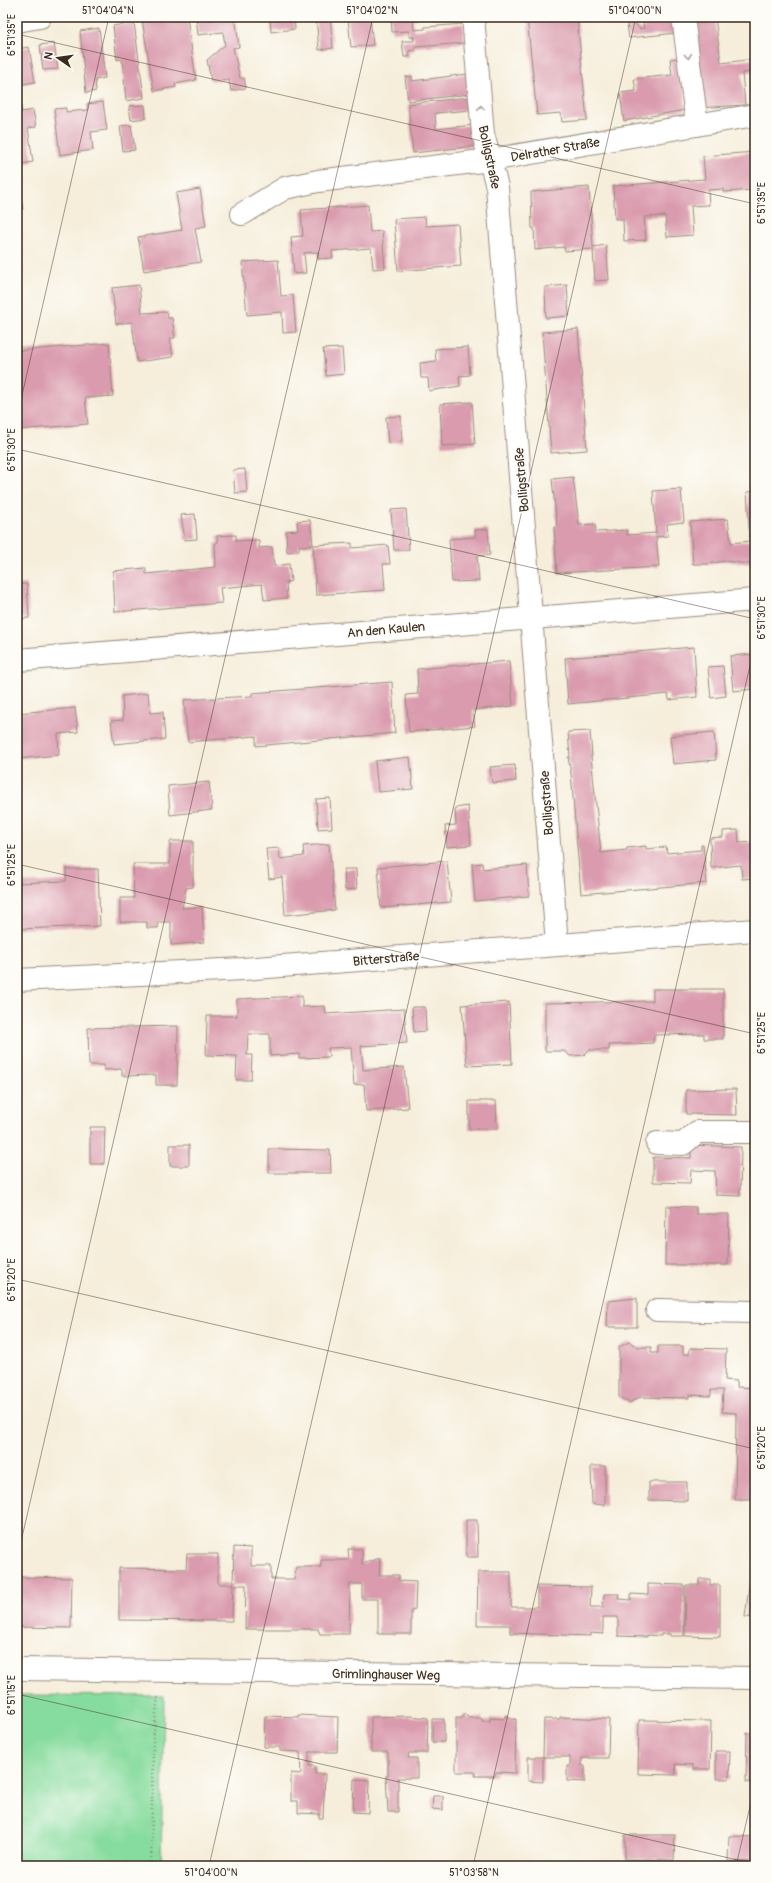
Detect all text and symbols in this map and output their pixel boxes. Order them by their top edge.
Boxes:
text: 51°04'04"N [82,5,134,17]
text: 51°04'02"N [346,5,398,17]
text: 51°04'00"N [609,5,662,17]
text: 6°51'35"E [6,14,18,56]
north arrow [38,38,78,78]
text: N [42,50,56,61]
one-way arrow [683,53,692,59]
one-way arrow [477,105,486,111]
street label: Bolligstraße [474,124,504,191]
street label: Delrather Straße [509,134,602,166]
text: 6°51'35"E [756,182,768,224]
text: 6°51'30"E [6,428,18,472]
street label: Bolligstraße [511,446,533,513]
text: 6°51'30"E [756,596,768,640]
street label: An den Kaulen [346,619,426,641]
street label: Bolligstraße [537,770,557,836]
text: 6°51'25"E [6,844,18,886]
street label: Bitterstraße [352,948,420,970]
text: 6°51'25"E [756,1012,768,1054]
text: 6°51'20"E [6,1258,18,1302]
text: 6°51'20"E [756,1426,768,1470]
street label: Grimlinghauser Weg [332,1666,441,1684]
text: 6°51'15"E [6,1675,18,1715]
text: 51°04'00"N [185,1867,238,1879]
text: 51°03'58"N [449,1867,499,1879]

